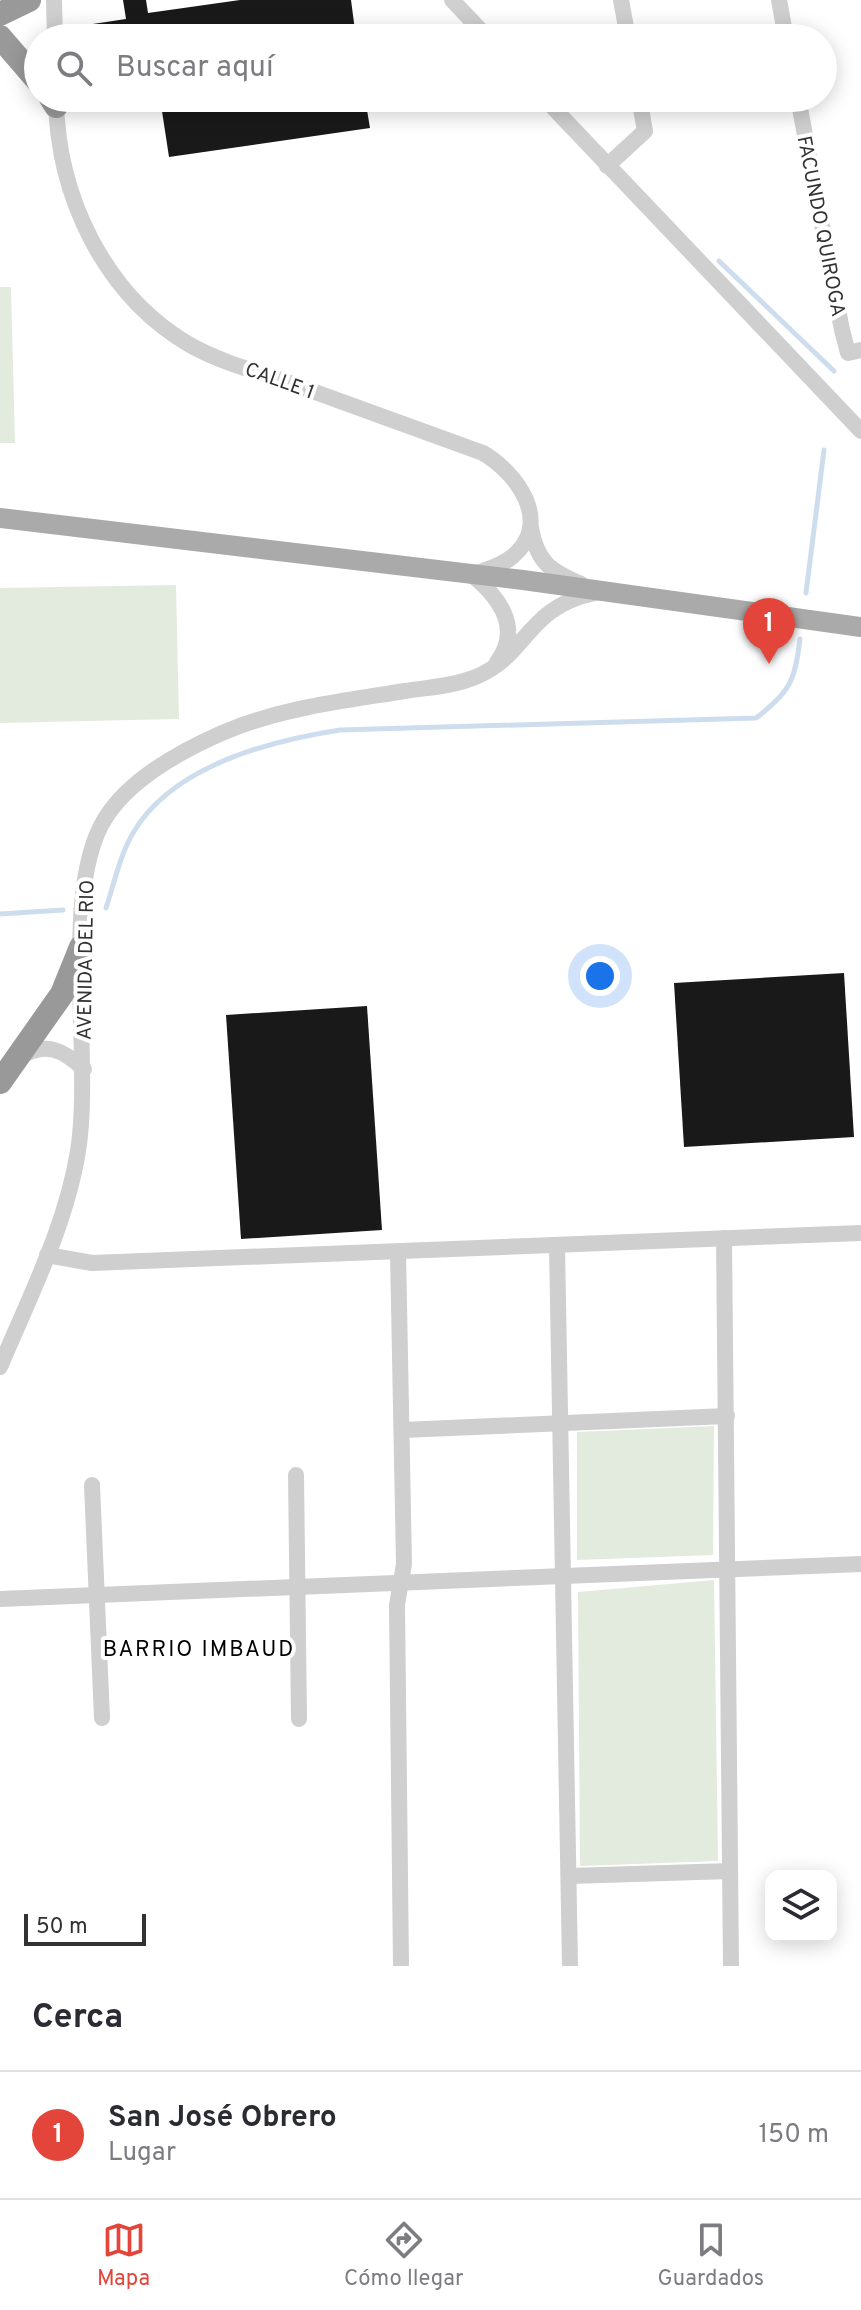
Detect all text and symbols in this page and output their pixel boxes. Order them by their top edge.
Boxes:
search box [24,24,837,112]
icon: search [52,46,96,90]
text: Buscar aquí [116,50,274,87]
street label: FACUNDO QUIROGA [790,134,850,319]
street label: CALLE 1 [241,357,318,406]
pin: 1 [743,598,795,664]
street label: AVENIDA DEL RIO [73,880,101,1041]
your location [580,956,620,996]
district label: BARRIO IMBAUD [103,1637,295,1664]
map controls [765,1870,837,1942]
button: layers [765,1870,837,1942]
scale bar [24,1910,146,1946]
text: 50 m [36,1914,88,1941]
text: Cerca [32,1997,123,2040]
text: San José Obrero [108,2100,337,2137]
text: 1 [53,2119,63,2152]
text: 150 m [758,2119,829,2152]
text: Lugar [108,2137,176,2170]
tab: Mapa [97,2218,150,2293]
tab: Cómo llegar [344,2218,464,2293]
tab: Guardados [658,2218,764,2293]

